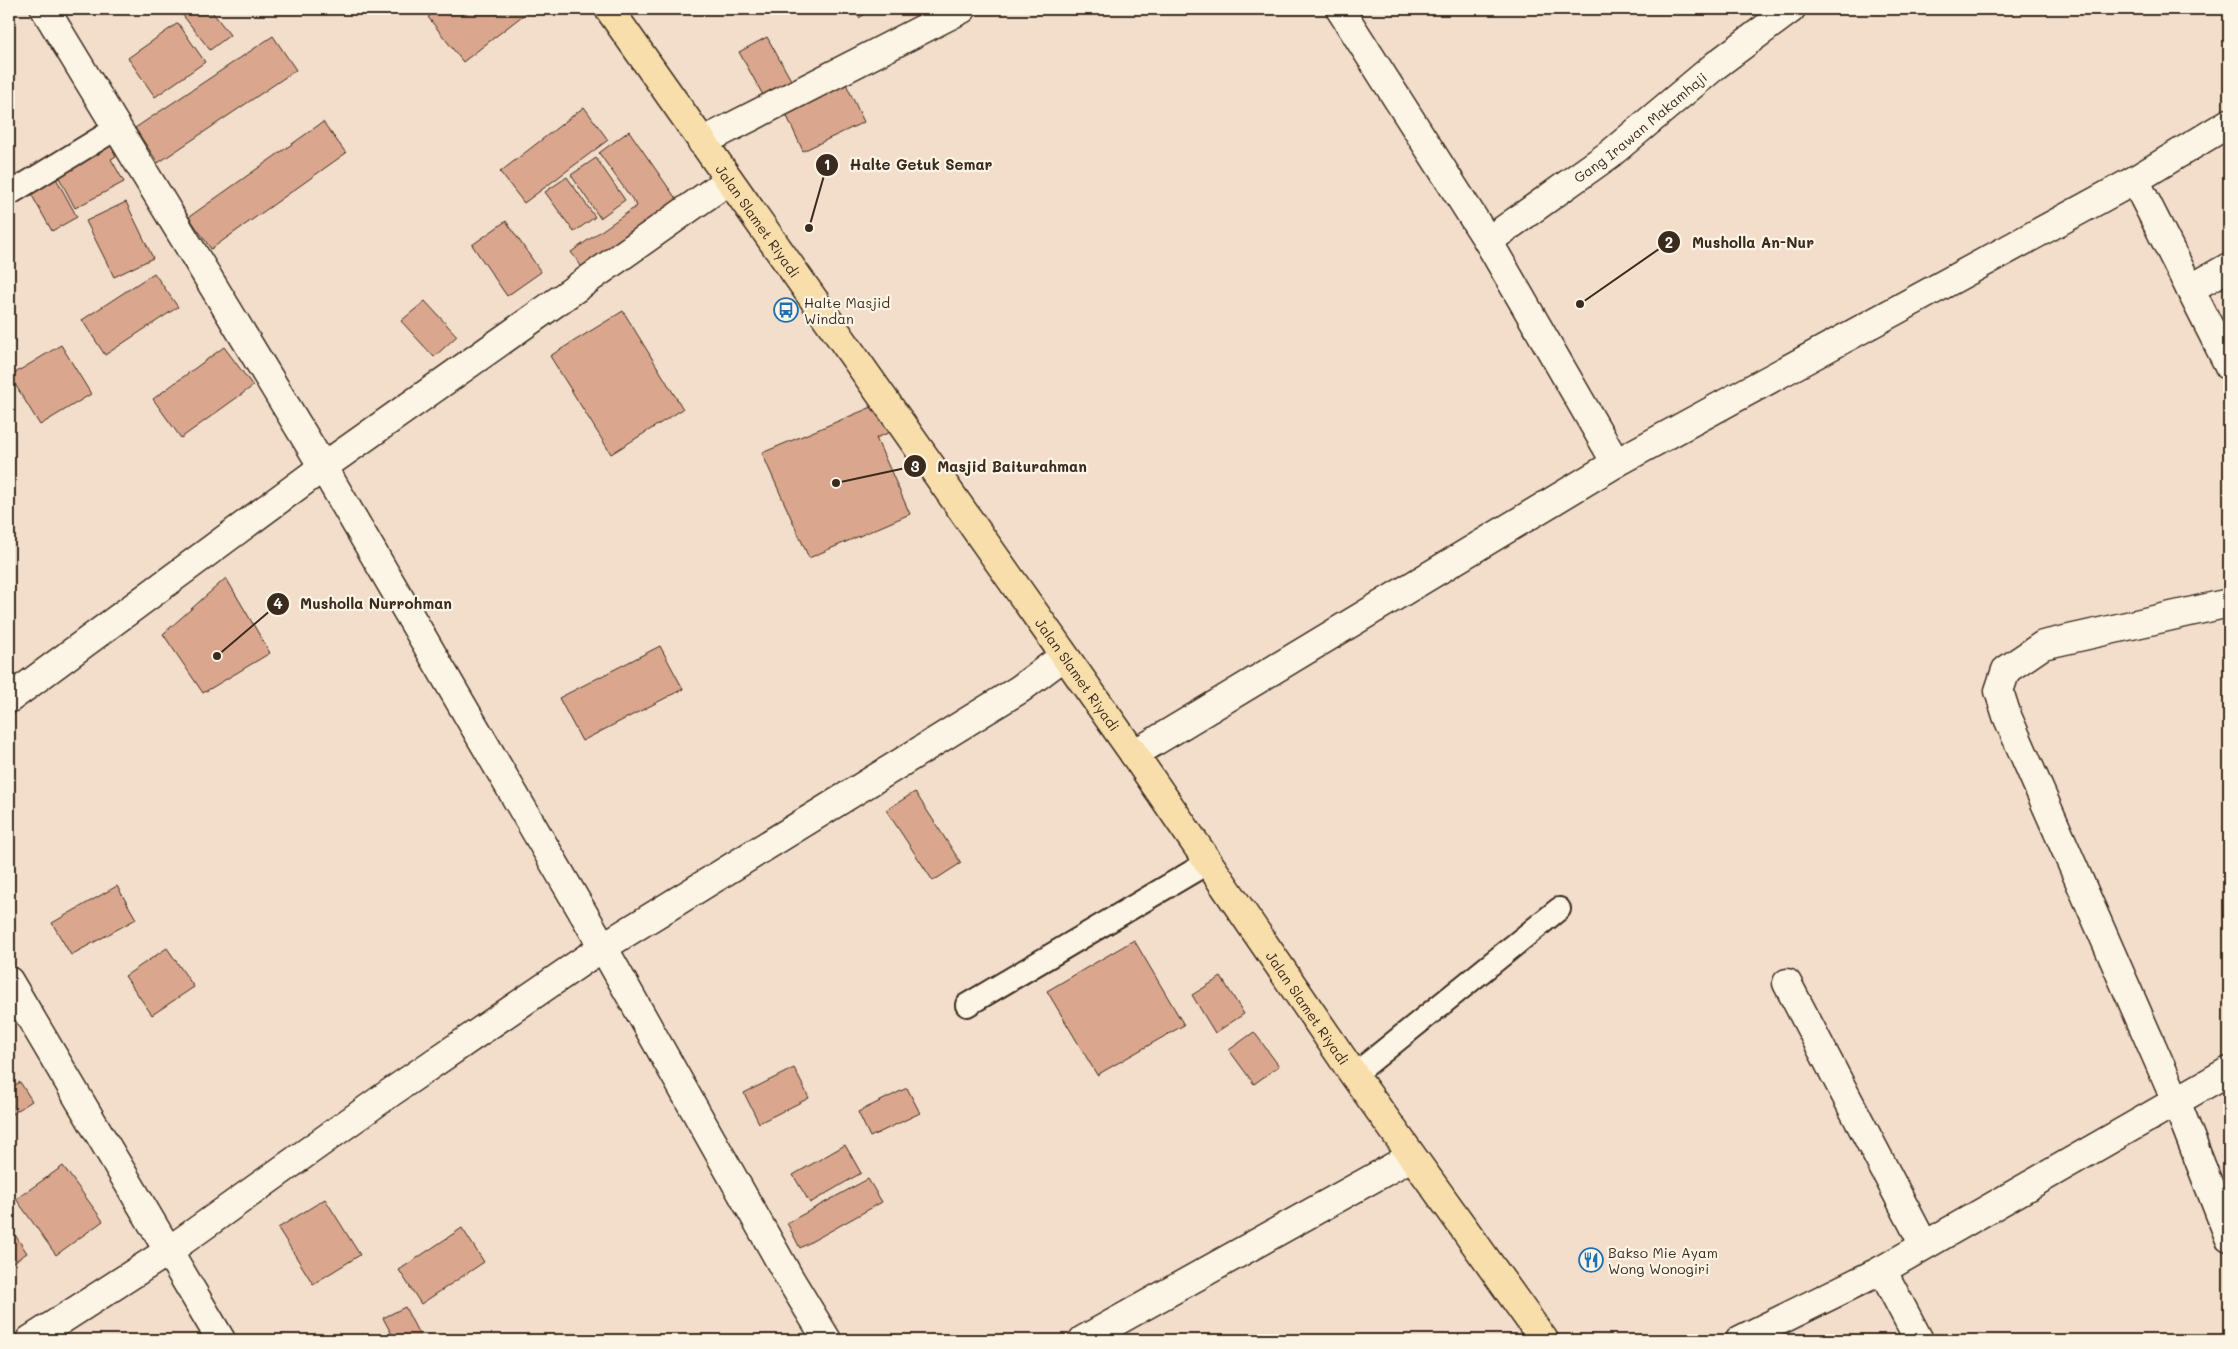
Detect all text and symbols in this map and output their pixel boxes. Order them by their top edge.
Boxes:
street label: Gang Irawan Makamhaji [1570,67,1710,187]
callout: Halte Getuk Semar [815,150,1003,180]
text: 1 [824,154,830,174]
text: Halte Getuk Semar [850,154,993,174]
street label: Jalan Slamet Riyadi [712,160,805,281]
callout: Musholla An-Nur [1657,227,1824,257]
text: 2 [1665,232,1673,252]
text: Musholla An-Nur [1692,232,1814,252]
place label: Halte Masjid Windan [804,293,890,328]
bus stop icon: Halte Masjid Windan [773,297,799,323]
callout: Masjid Baiturahman [902,451,1097,481]
text: 3 [910,456,920,476]
text: Masjid Baiturahman [937,456,1087,476]
callout: Musholla Nurrohman [265,589,462,619]
text: 4 [273,593,283,613]
text: Musholla Nurrohman [300,593,452,613]
street label: Jalan Slamet Riyadi [1032,614,1124,735]
street label: Jalan Slamet Riyadi [1262,947,1354,1068]
place label: Bakso Mie Ayam Wong Wonogiri [1608,1243,1718,1278]
restaurant icon: Bakso Mie Ayam Wong Wonogiri [1578,1247,1604,1273]

